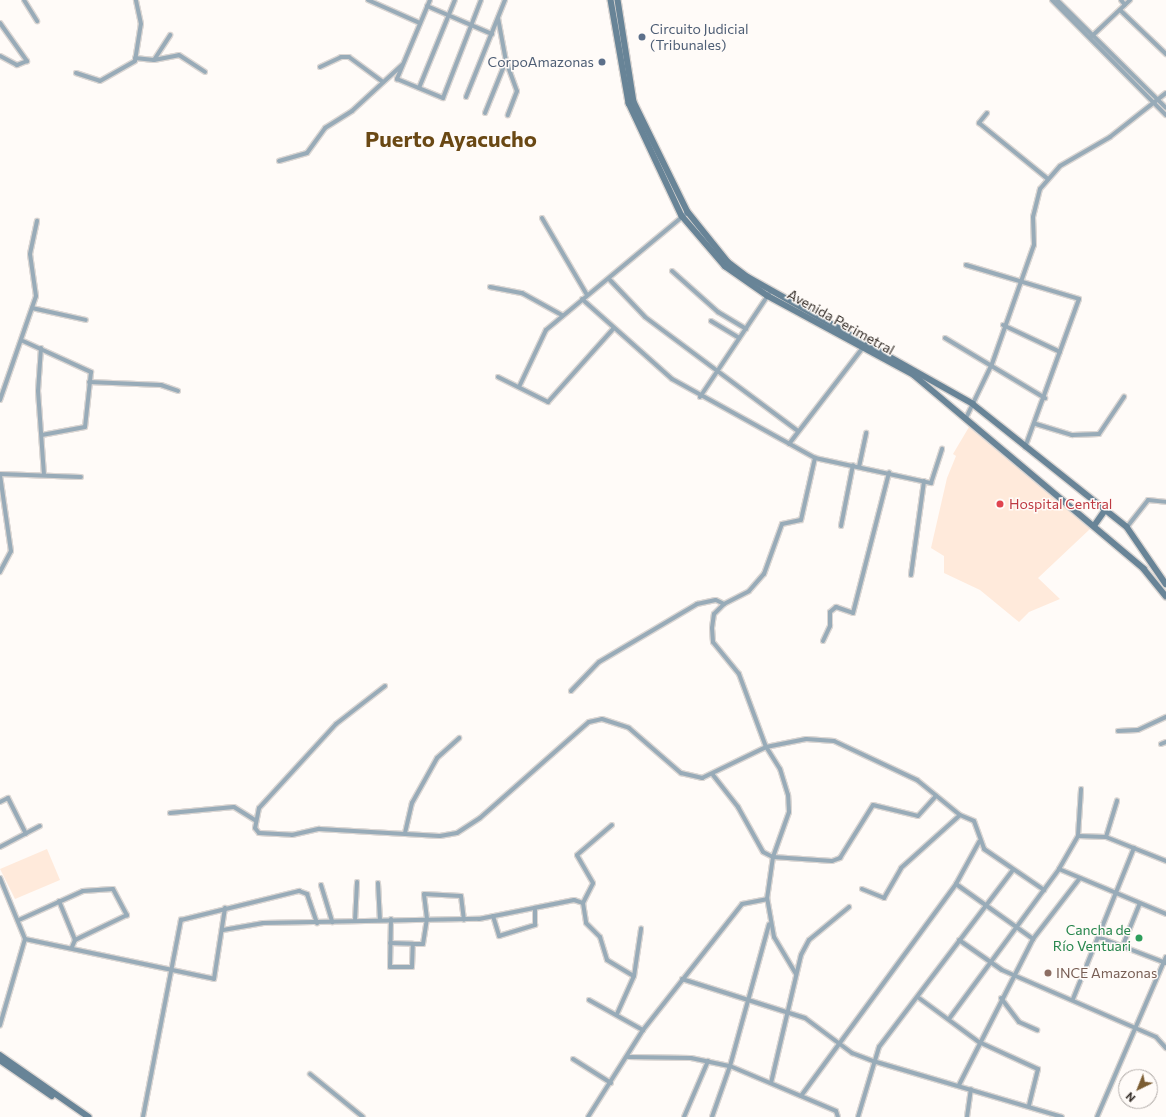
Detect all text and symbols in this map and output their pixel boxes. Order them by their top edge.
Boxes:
place label: Circuito Judicial (Tribunales) [650,21,749,54]
marker: Circuito Judicial (Tribunales) [637,32,647,42]
place label: CorpoAmazonas [488,54,594,70]
marker: CorpoAmazonas [597,57,607,67]
district label: Puerto Ayacucho [365,126,537,152]
street label: Avenida Perimetral [785,286,897,358]
place label: Hospital Central [1009,496,1112,512]
marker: Hospital Central [994,498,1006,510]
place label: Cancha de Río Ventuari [1053,922,1131,954]
marker: Cancha de Río Ventuari [1134,933,1144,943]
place label: INCE Amazonas [1056,965,1157,981]
marker: INCE Amazonas [1043,968,1053,978]
north arrow [1118,1069,1158,1109]
text: N [1123,1090,1138,1105]

